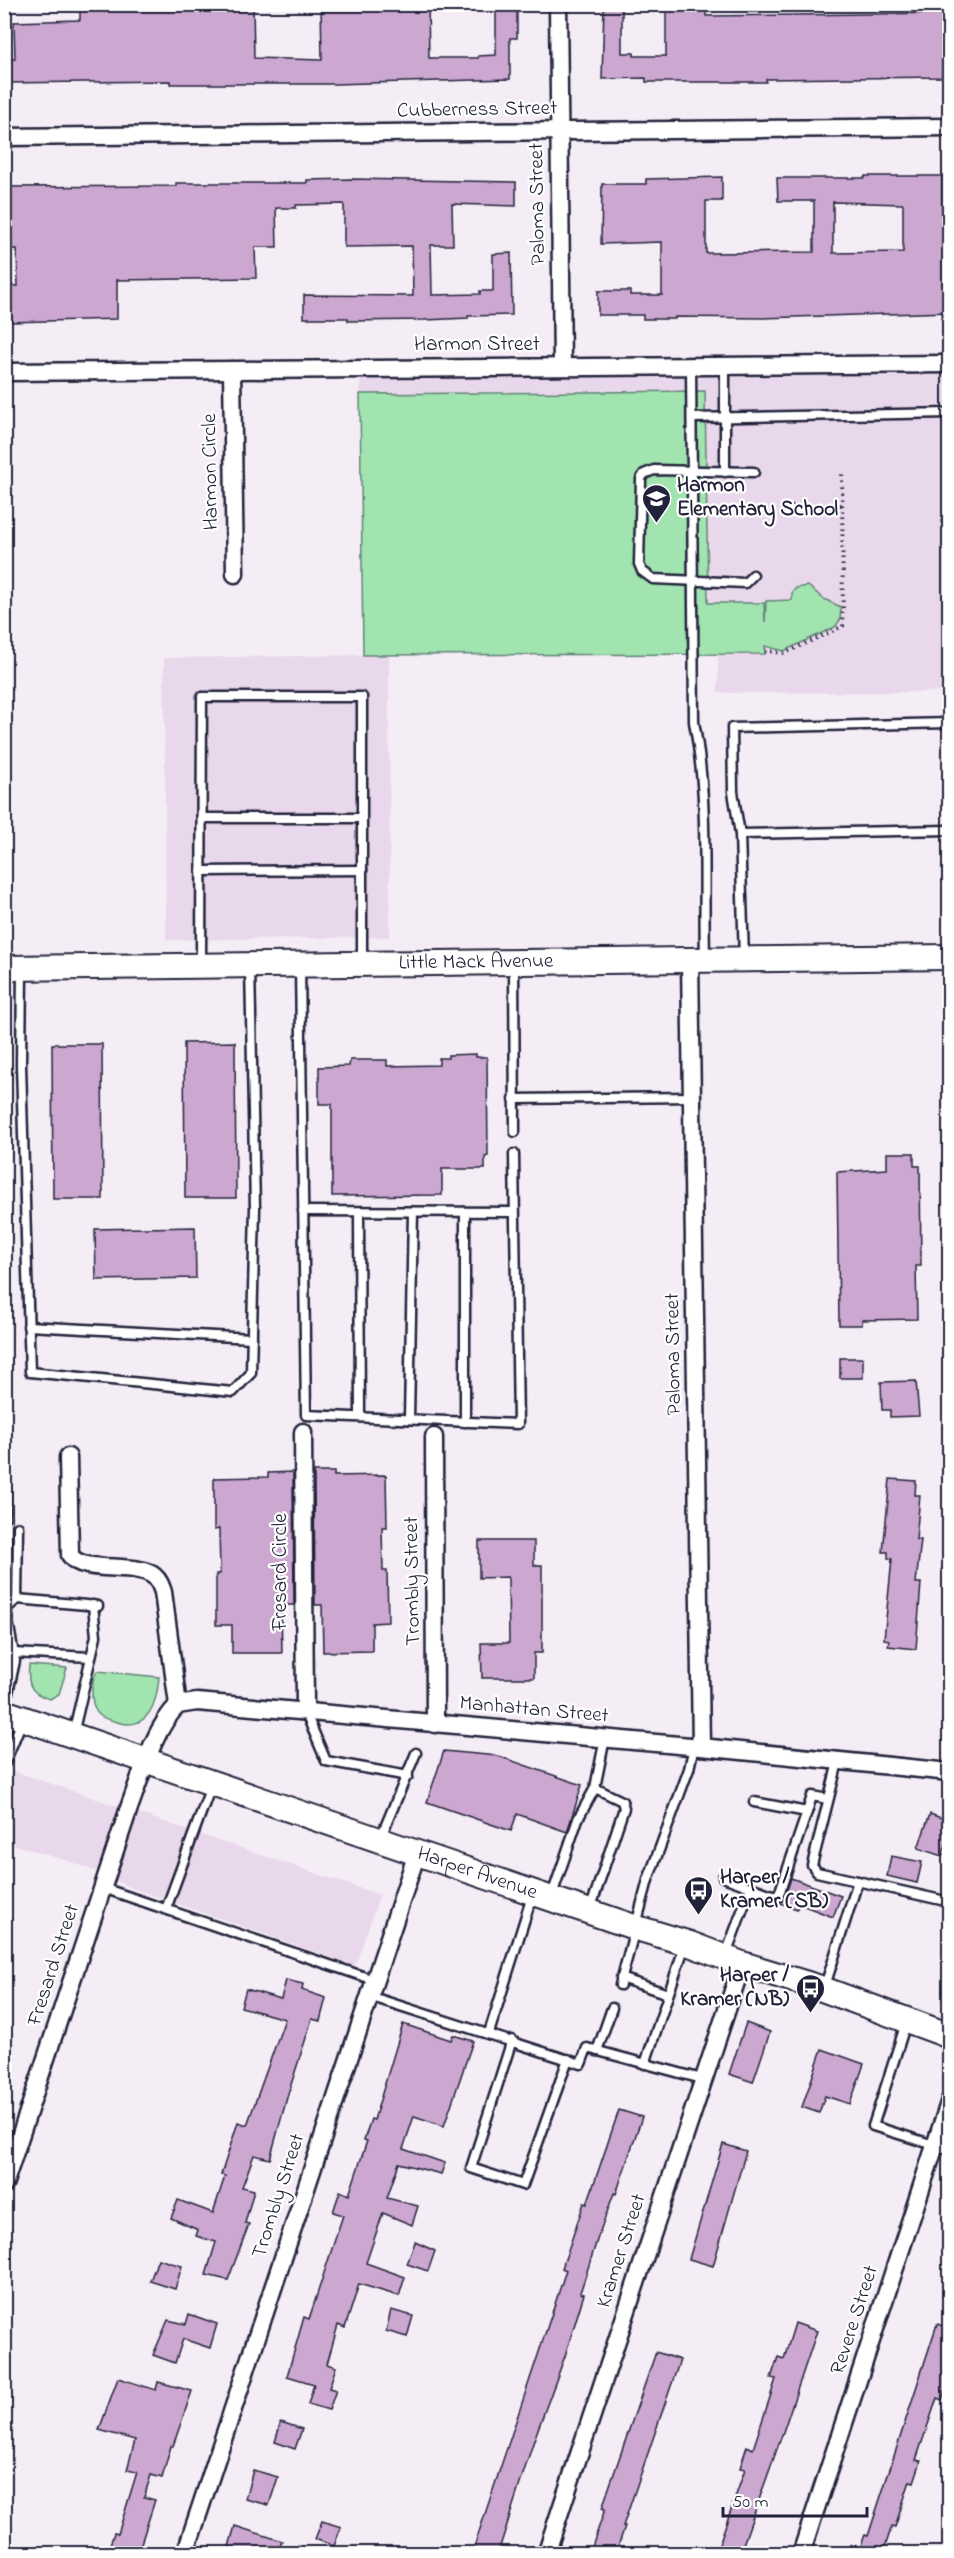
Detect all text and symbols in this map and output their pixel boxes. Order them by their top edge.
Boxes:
street label: Cubberness Street [397,94,557,126]
street label: Paloma Street [522,142,554,266]
street label: Harmon Street [414,330,540,360]
street label: Harmon Circle [195,413,227,531]
place label: Harmon Elementary School [677,471,839,527]
school or university icon: Harmon Elementary School [640,482,672,524]
street label: Little Mack Avenue [398,947,554,978]
street label: Paloma Street [658,1292,690,1416]
street label: Fresard Circle [266,1513,296,1632]
street label: Trombly Street [397,1516,431,1646]
street label: Manhattan Street [458,1689,610,1731]
street label: Harper Avenue [413,1839,542,1908]
place label: Harper / Kramer (SB) [720,1863,829,1917]
bus stop icon: Harper / Kramer (SB) [683,1874,715,1916]
street label: Fresard Street [20,1900,88,2031]
place label: Harper / Kramer (NB) [680,1961,790,2015]
bus stop icon: Harper / Kramer (NB) [794,1972,826,2014]
street label: Trombly Street [245,2130,315,2263]
street label: Kramer Street [589,2190,655,2312]
street label: Revere Street [823,2262,887,2378]
scale bar [723,2480,867,2518]
text: 50 m [732,2490,769,2516]

